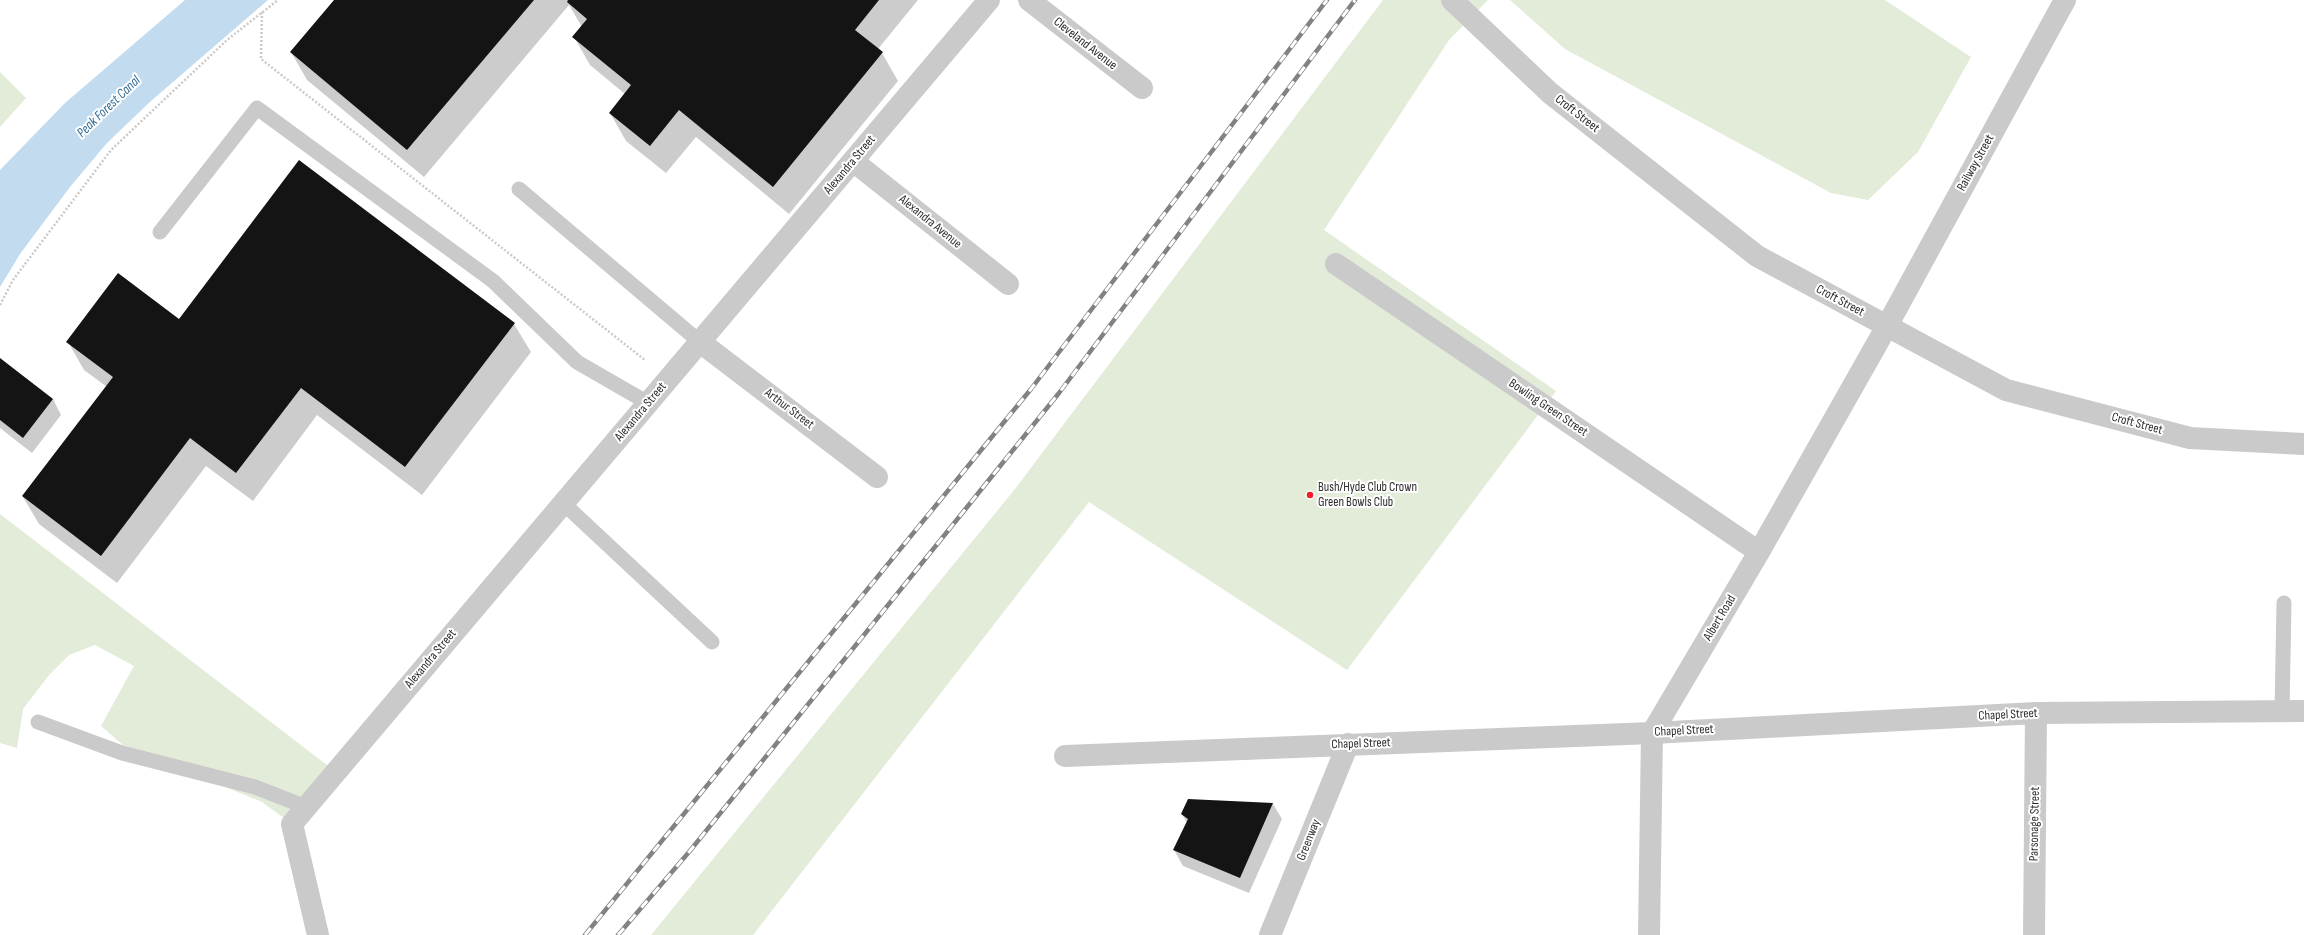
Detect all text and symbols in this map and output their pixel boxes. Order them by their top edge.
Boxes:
street label: Cleveland Avenue [1050,14,1120,74]
water label: Peak Forest Canal [74,73,144,141]
street label: Croft Street [1552,92,1602,136]
street label: Alexandra Street [821,132,879,198]
street label: Railway Street [1954,132,1998,194]
street label: Alexandra Avenue [895,192,965,252]
street label: Croft Street [1813,282,1867,320]
street label: Bowling Green Street [1506,376,1590,440]
street label: Alexandra Street [612,379,670,445]
street label: Arthur Street [761,385,817,433]
street label: Croft Street [2110,410,2164,438]
place label: Bush/Hyde Club Crown Green Bowls Club [1318,480,1417,511]
marker: Bush/Hyde Club Crown Green Bowls Club [1305,490,1315,500]
street label: Albert Road [1700,592,1740,644]
street label: Alexandra Street [402,626,460,692]
street label: Chapel Street [1978,706,2038,724]
street label: Chapel Street [1654,722,1714,740]
street label: Chapel Street [1331,735,1391,753]
street label: Parsonage Street [2027,787,2043,861]
street label: Greenway [1294,817,1324,863]

